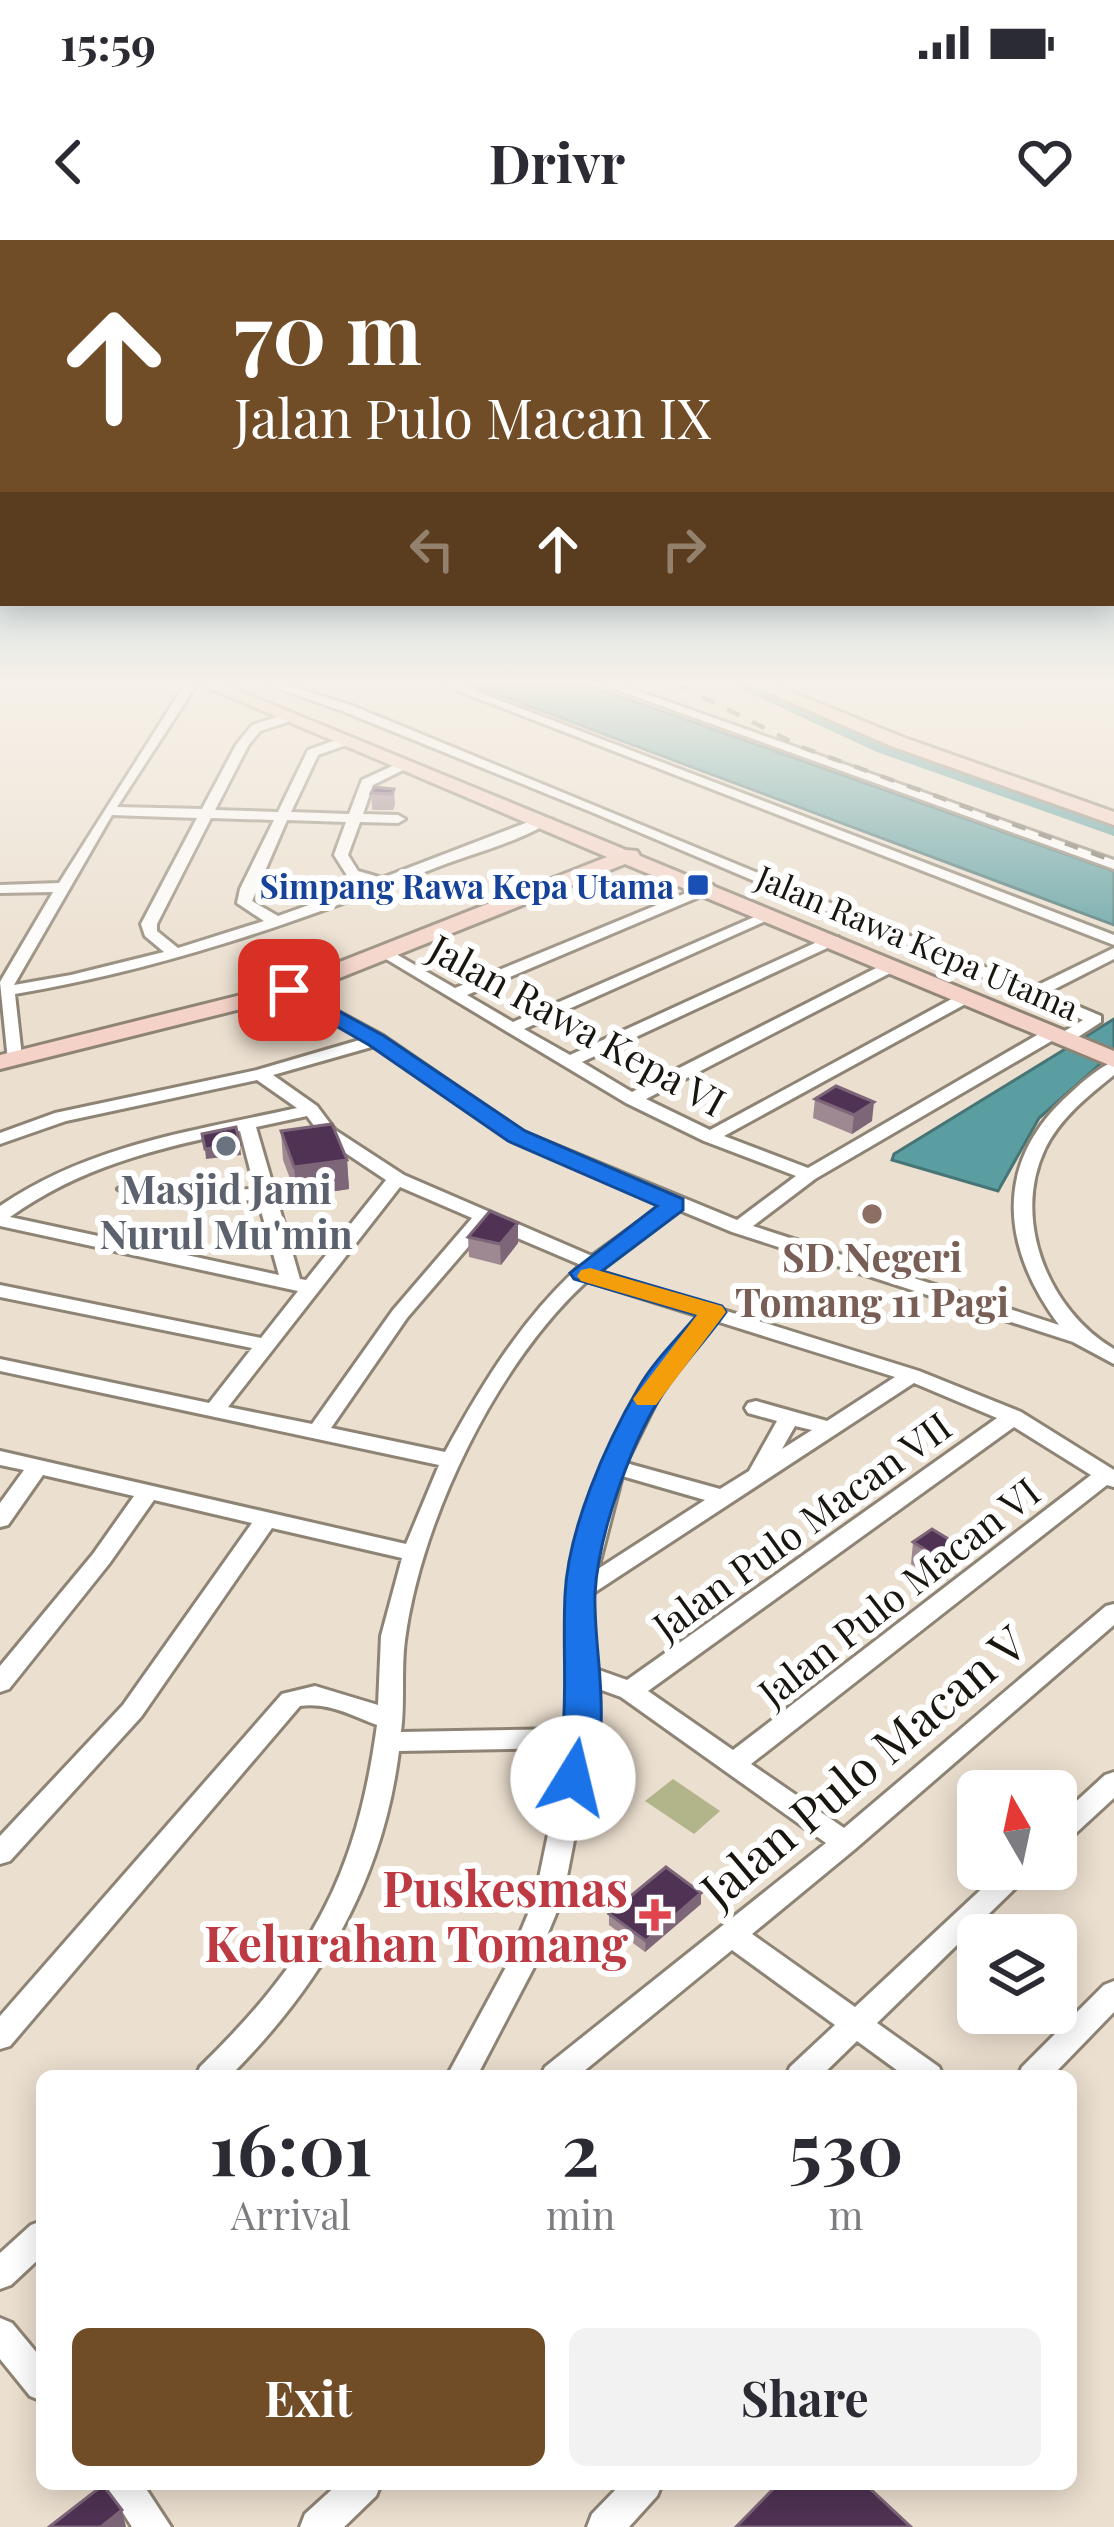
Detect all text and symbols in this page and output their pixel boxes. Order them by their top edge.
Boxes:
text: 15:59 [60,12,156,72]
text: Drivr [489,126,625,198]
icon: back [36,129,102,195]
icon: heart [1012,129,1078,195]
text: 70 m [234,274,422,386]
icon: ahead [36,288,192,444]
text: Jalan Pulo Macan IX [234,381,711,453]
icon: left [399,516,465,582]
icon: ahead [525,516,591,582]
icon: right [651,516,717,582]
street label: Jalan Rawa Kepa Utama [749,853,1086,1029]
place label: Simpang Rawa Kepa Utama [259,863,674,907]
marker: Simpang Rawa Kepa Utama [685,872,711,898]
street label: Jalan Rawa Kepa VI [420,921,735,1127]
pin [238,939,340,1041]
icon: arrive [256,957,322,1023]
marker: Masjid Jami Nurul Mu'min [213,1133,239,1159]
place label: Masjid Jami Nurul Mu'min [99,1162,353,1259]
marker: SD Negeri Tomang 11 Pagi [859,1201,885,1227]
place label: SD Negeri Tomang 11 Pagi [735,1230,1009,1327]
street label: Jalan Pulo Macan VII [643,1401,959,1649]
street label: Jalan Pulo Macan VI [748,1467,1048,1715]
street label: Jalan Pulo Macan V [685,1609,1039,1921]
position arrow [510,1715,636,1841]
north arrow [957,1770,1077,1890]
map controls [957,1770,1077,2034]
place label: Puskesmas Kelurahan Tomang [204,1855,628,1974]
marker: Puskesmas Kelurahan Tomang [639,1899,671,1931]
button: layers [957,1914,1077,2034]
text: 16:01 [210,2098,372,2194]
text: 2 [562,2098,599,2194]
text: 530 [789,2098,903,2194]
text: Arrival [231,2188,351,2240]
text: min [546,2188,615,2240]
text: m [829,2188,863,2240]
button: Exit [72,2328,545,2466]
button: Share [569,2328,1041,2466]

